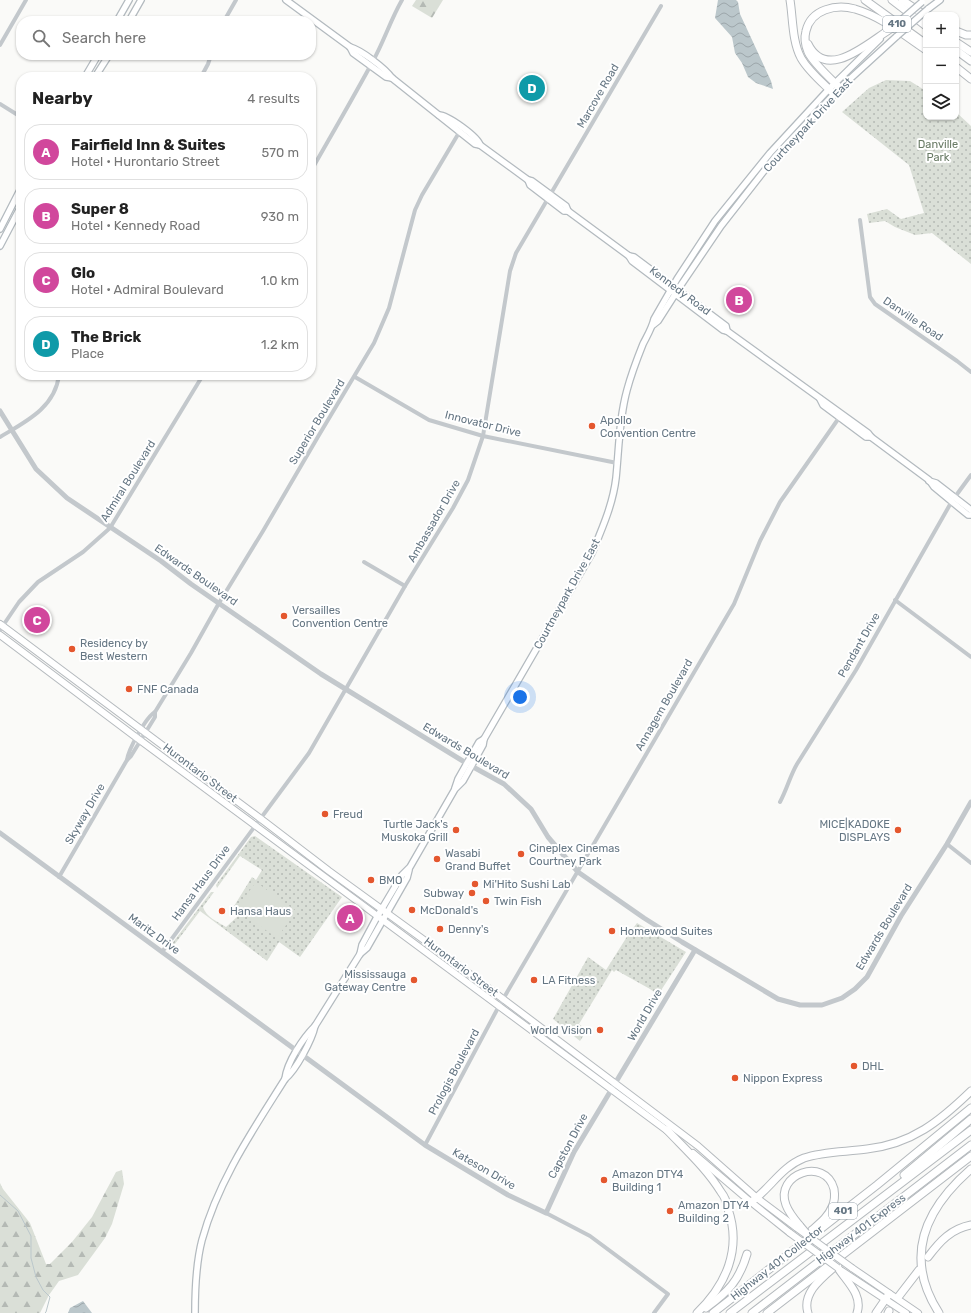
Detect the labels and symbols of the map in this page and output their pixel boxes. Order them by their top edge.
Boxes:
road number: 410 [883,16,911,32]
street label: Marcove Road [574,62,622,130]
pin: D [519,73,545,103]
street label: Courtneypark Drive East [761,75,856,175]
park label: Danville Park [918,138,958,164]
street label: Kennedy Road [647,264,713,318]
pin: B [726,285,752,315]
street label: Danville Road [881,294,945,344]
street label: Superior Boulevard [286,377,348,467]
street label: Innovator Drive [444,408,522,440]
place label: Apollo Convention Centre [600,414,696,440]
marker: Apollo Convention Centre [587,421,597,431]
street label: Admiral Boulevard [98,438,158,524]
street label: Ambassador Drive [405,477,463,565]
street label: Courtneypark Drive East [531,536,603,652]
street label: Edwards Boulevard [152,541,240,609]
place label: Versailles Convention Centre [292,604,388,630]
pin: C [24,605,50,635]
street label: Pendant Drive [835,610,883,680]
marker: Versailles Convention Centre [279,611,289,621]
place label: Residency by Best Western [80,637,148,663]
marker: Residency by Best Western [67,644,77,654]
street label: Annagem Boulevard [633,657,695,753]
place label: FNF Canada [137,683,199,696]
marker: FNF Canada [124,684,134,694]
your location [510,687,530,707]
street label: Edwards Boulevard [421,720,511,782]
street label: Hurontario Street [160,741,240,806]
street label: Skyway Drive [62,781,108,847]
place label: Freud [333,808,363,821]
marker: Freud [320,809,330,819]
place label: MICE|KADOKE DISPLAYS [819,817,890,844]
place label: Turtle Jack's Muskoka Grill [381,818,448,844]
marker: Turtle Jack's Muskoka Grill [451,825,461,835]
marker: MICE|KADOKE DISPLAYS [893,825,903,835]
place label: Cineplex Cinemas Courtney Park [529,842,620,868]
street label: Hansa Haus Drive [169,843,233,923]
place label: Wasabi Grand Buffet [445,847,511,873]
marker: Cineplex Cinemas Courtney Park [516,849,526,859]
marker: Wasabi Grand Buffet [432,854,442,864]
place label: BMO [379,874,403,887]
marker: BMO [366,875,376,885]
place label: Mi'Hito Sushi Lab [483,878,571,891]
marker: Mi'Hito Sushi Lab [470,879,480,889]
street label: Edwards Boulevard [853,882,915,972]
place label: Subway [423,887,464,900]
marker: Subway [467,888,477,898]
place label: Twin Fish [494,895,542,908]
marker: Twin Fish [481,896,491,906]
pin: A [337,903,363,933]
place label: McDonald's [420,904,479,917]
place label: Hansa Haus [230,905,292,918]
marker: McDonald's [407,905,417,915]
marker: Hansa Haus [217,906,227,916]
street label: Maritz Drive [126,911,182,957]
place label: Denny's [448,923,489,936]
marker: Denny's [435,924,445,934]
place label: Homewood Suites [620,925,713,938]
marker: Homewood Suites [607,926,617,936]
street label: Hurontario Street [421,935,501,1000]
place label: Mississauga Gateway Centre [324,968,406,994]
place label: LA Fitness [542,974,596,987]
marker: Mississauga Gateway Centre [409,975,419,985]
marker: LA Fitness [529,975,539,985]
street label: World Drive [625,987,665,1043]
place label: World Vision [530,1024,592,1037]
marker: World Vision [595,1025,605,1035]
street label: Prologis Boulevard [426,1027,482,1117]
place label: DHL [862,1060,884,1073]
marker: DHL [849,1061,859,1071]
place label: Nippon Express [743,1072,823,1085]
marker: Nippon Express [730,1073,740,1083]
street label: Capston Drive [545,1111,591,1181]
street label: Kateson Drive [450,1146,518,1192]
place label: Amazon DTY4 Building 1 [612,1168,684,1194]
marker: Amazon DTY4 Building 1 [599,1175,609,1185]
street label: Highway 401 Express [814,1191,909,1267]
place label: Amazon DTY4 Building 2 [678,1199,750,1225]
road number: 401 [829,1203,857,1219]
marker: Amazon DTY4 Building 2 [665,1206,675,1216]
street label: Highway 401 Collector [728,1222,827,1303]

